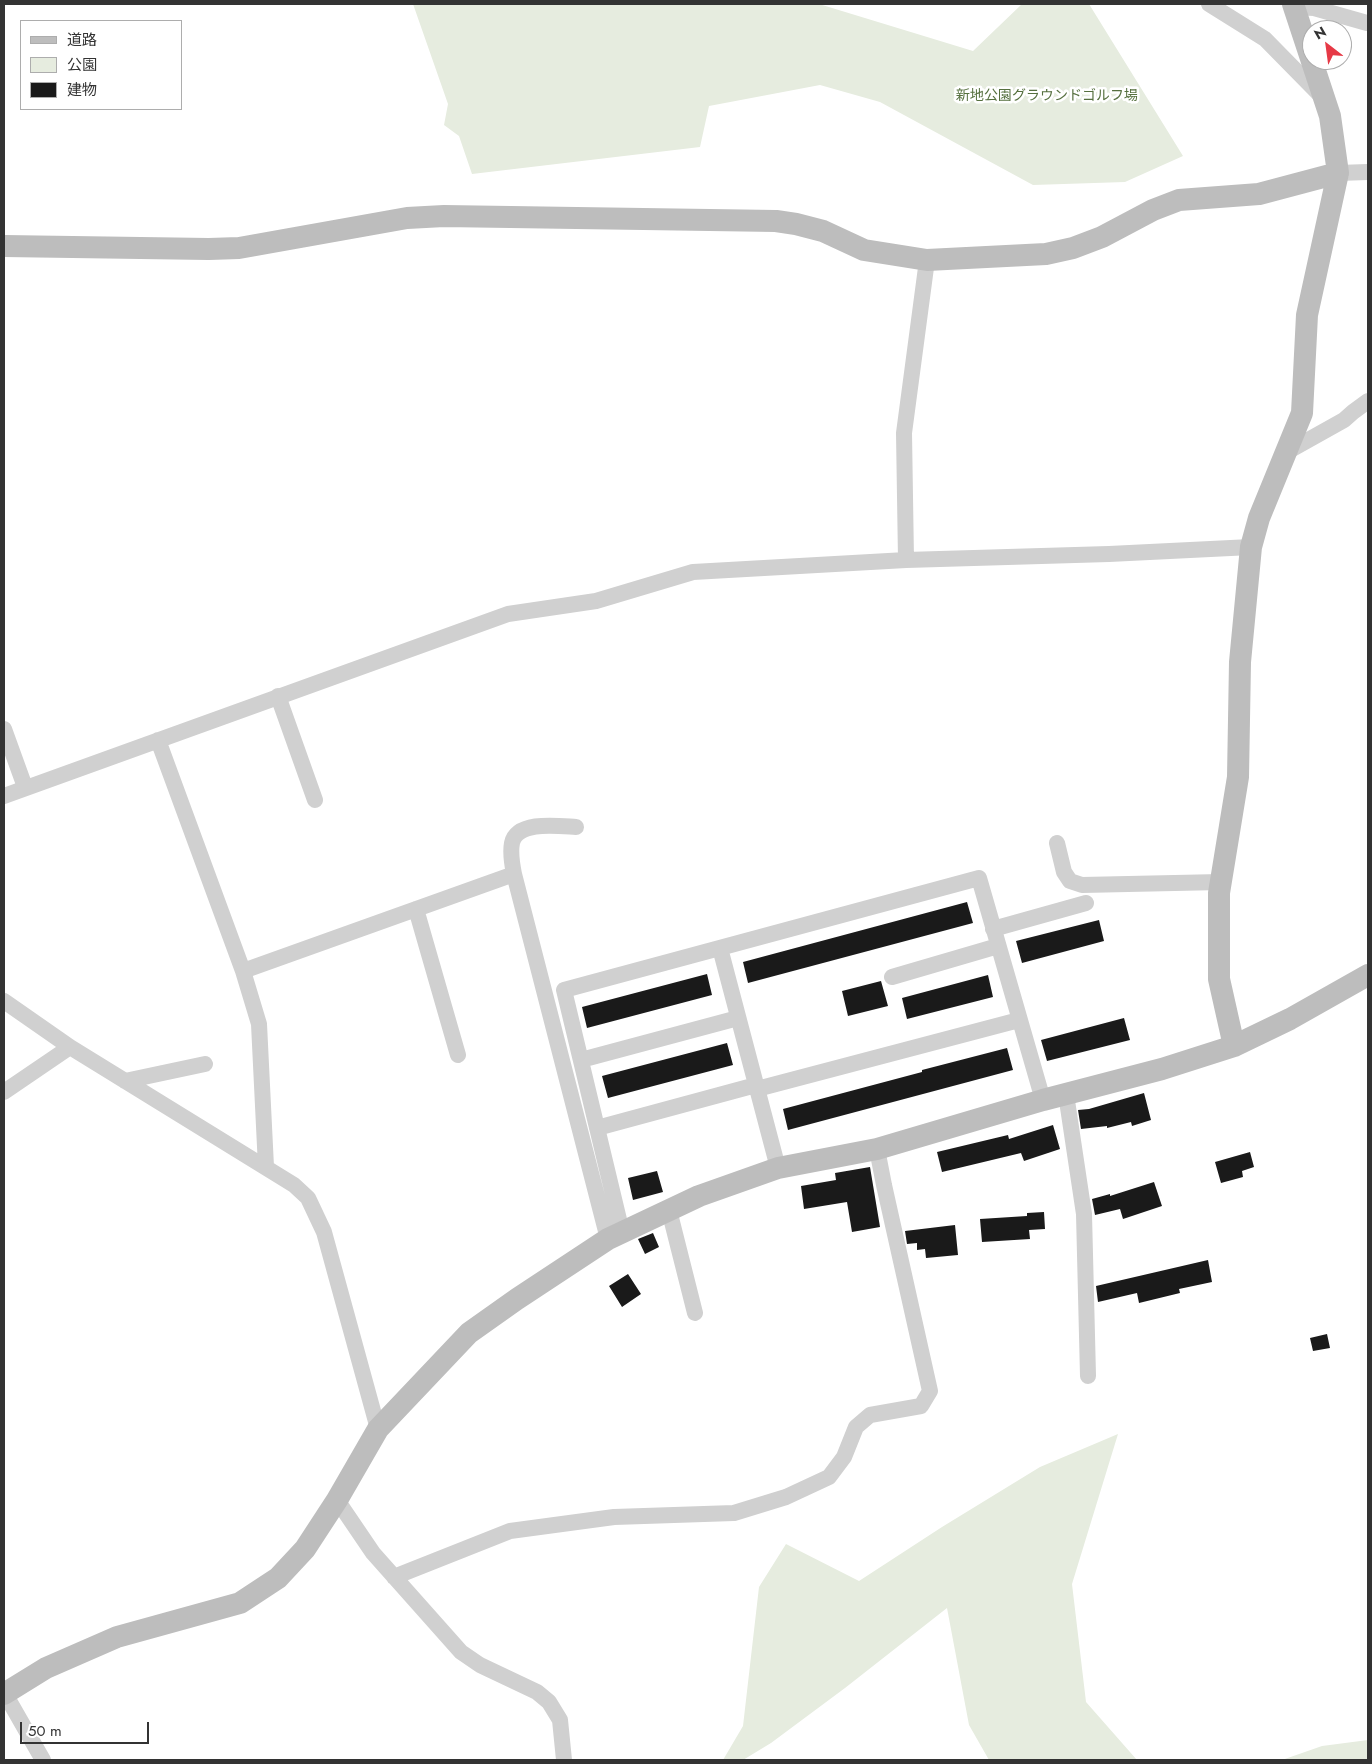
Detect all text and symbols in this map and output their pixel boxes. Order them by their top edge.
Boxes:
legend [20,20,182,110]
north arrow [1302,20,1352,70]
text: N [1310,21,1330,44]
text: 道路 [67,29,97,51]
text: 公園 [67,54,97,76]
text: 建物 [67,79,97,101]
park label: 新地公園グラウンドゴルフ場 [956,89,1138,105]
scale bar [22,1712,151,1744]
text: 50 m [28,1720,62,1742]

